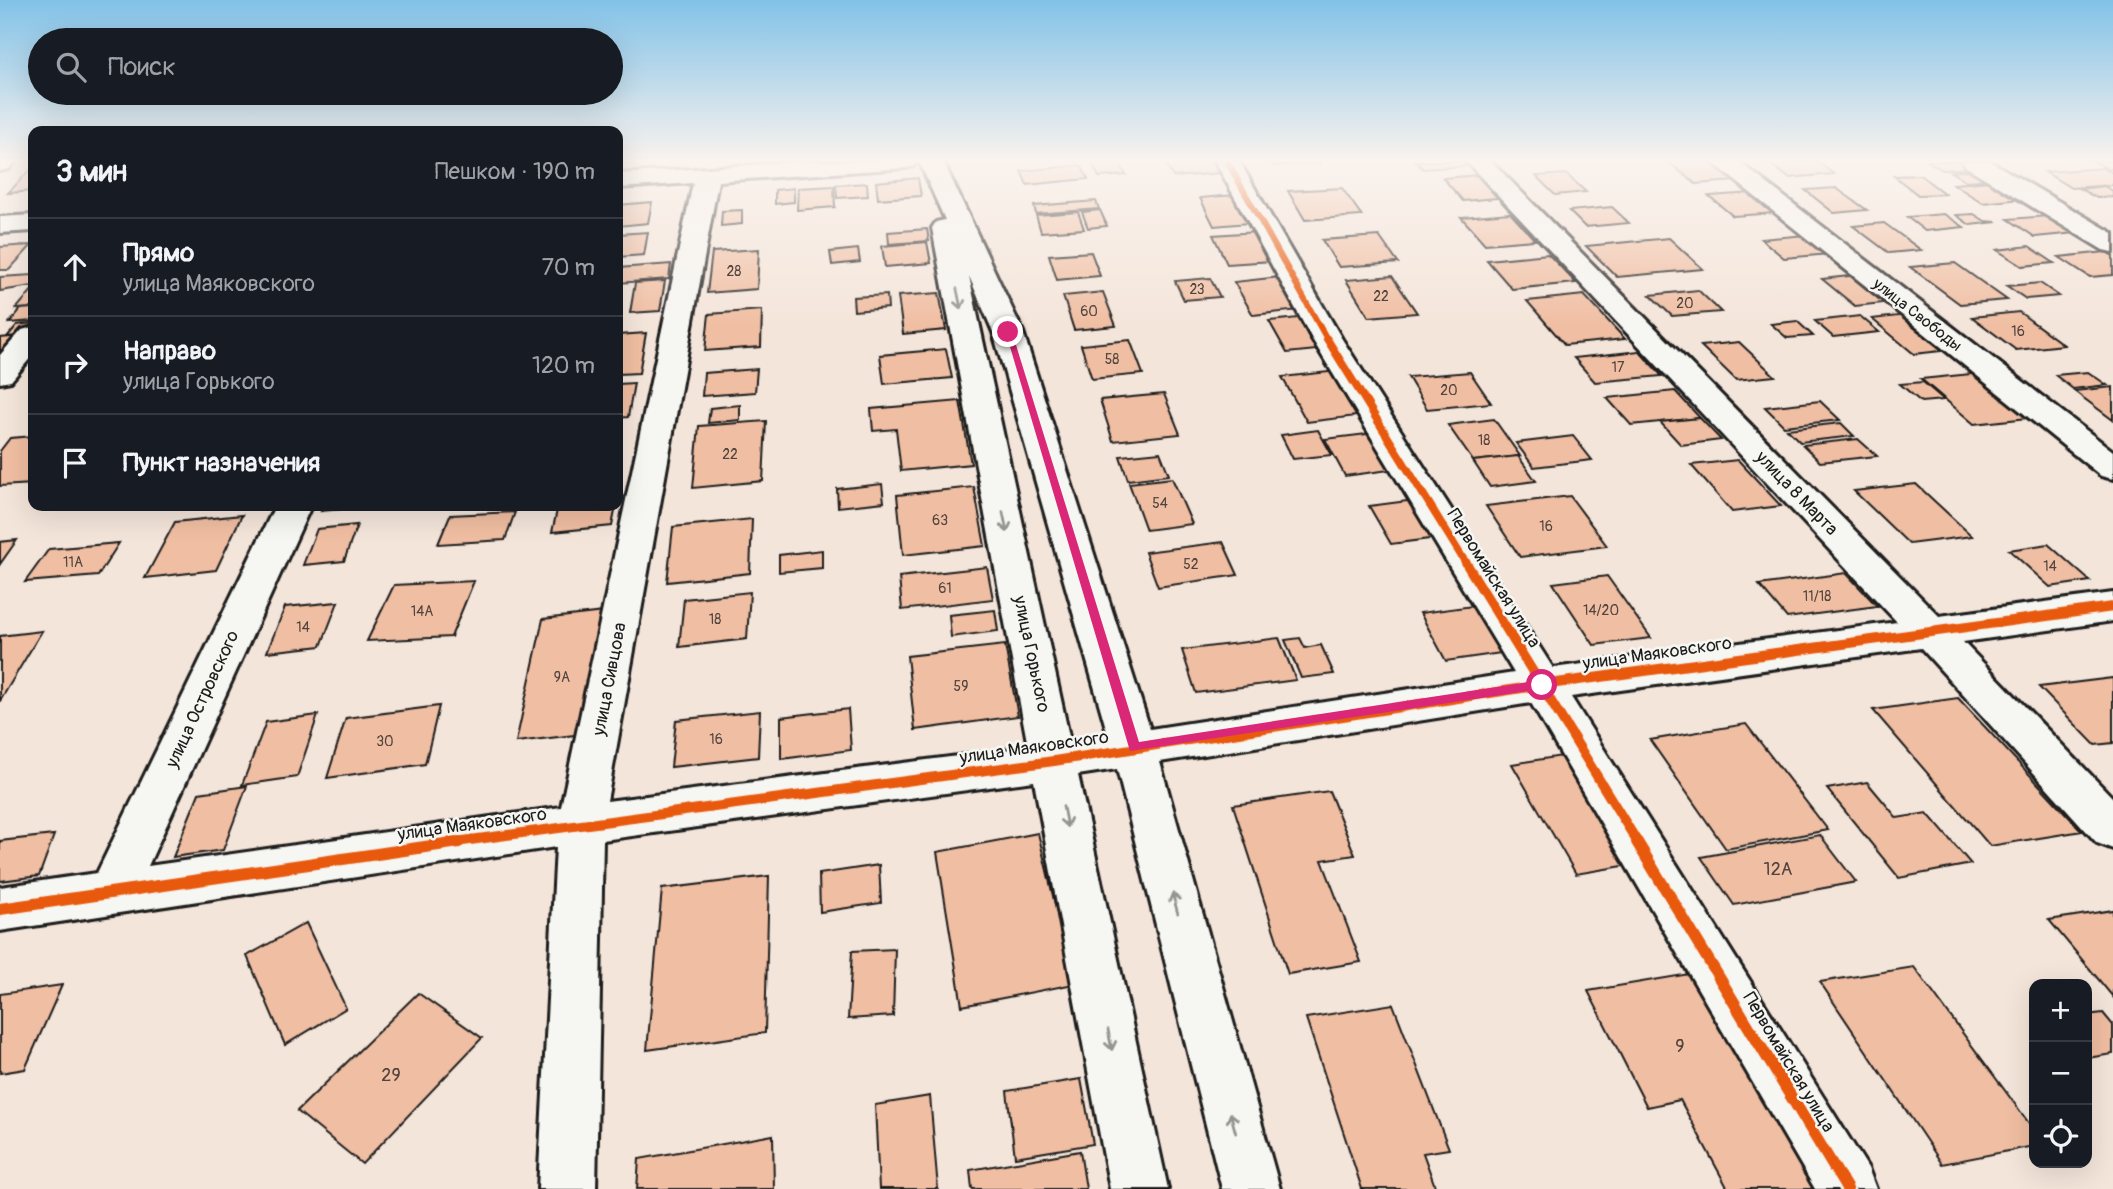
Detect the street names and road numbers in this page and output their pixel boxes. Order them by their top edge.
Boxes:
street label: улица Свободы [1868,273,1966,356]
street label: улица 8 Марта [1750,445,1843,541]
street label: Первомайская улица [1442,505,1546,652]
street label: улица Горького [1008,593,1055,715]
street label: улица Сивцова [587,621,632,739]
street label: улица Островского [160,627,244,772]
street label: улица Маяковского [1580,632,1733,675]
street label: улица Маяковского [957,726,1110,769]
street label: улица Маяковского [395,803,548,846]
street label: Первомайская улица [1738,988,1840,1137]

